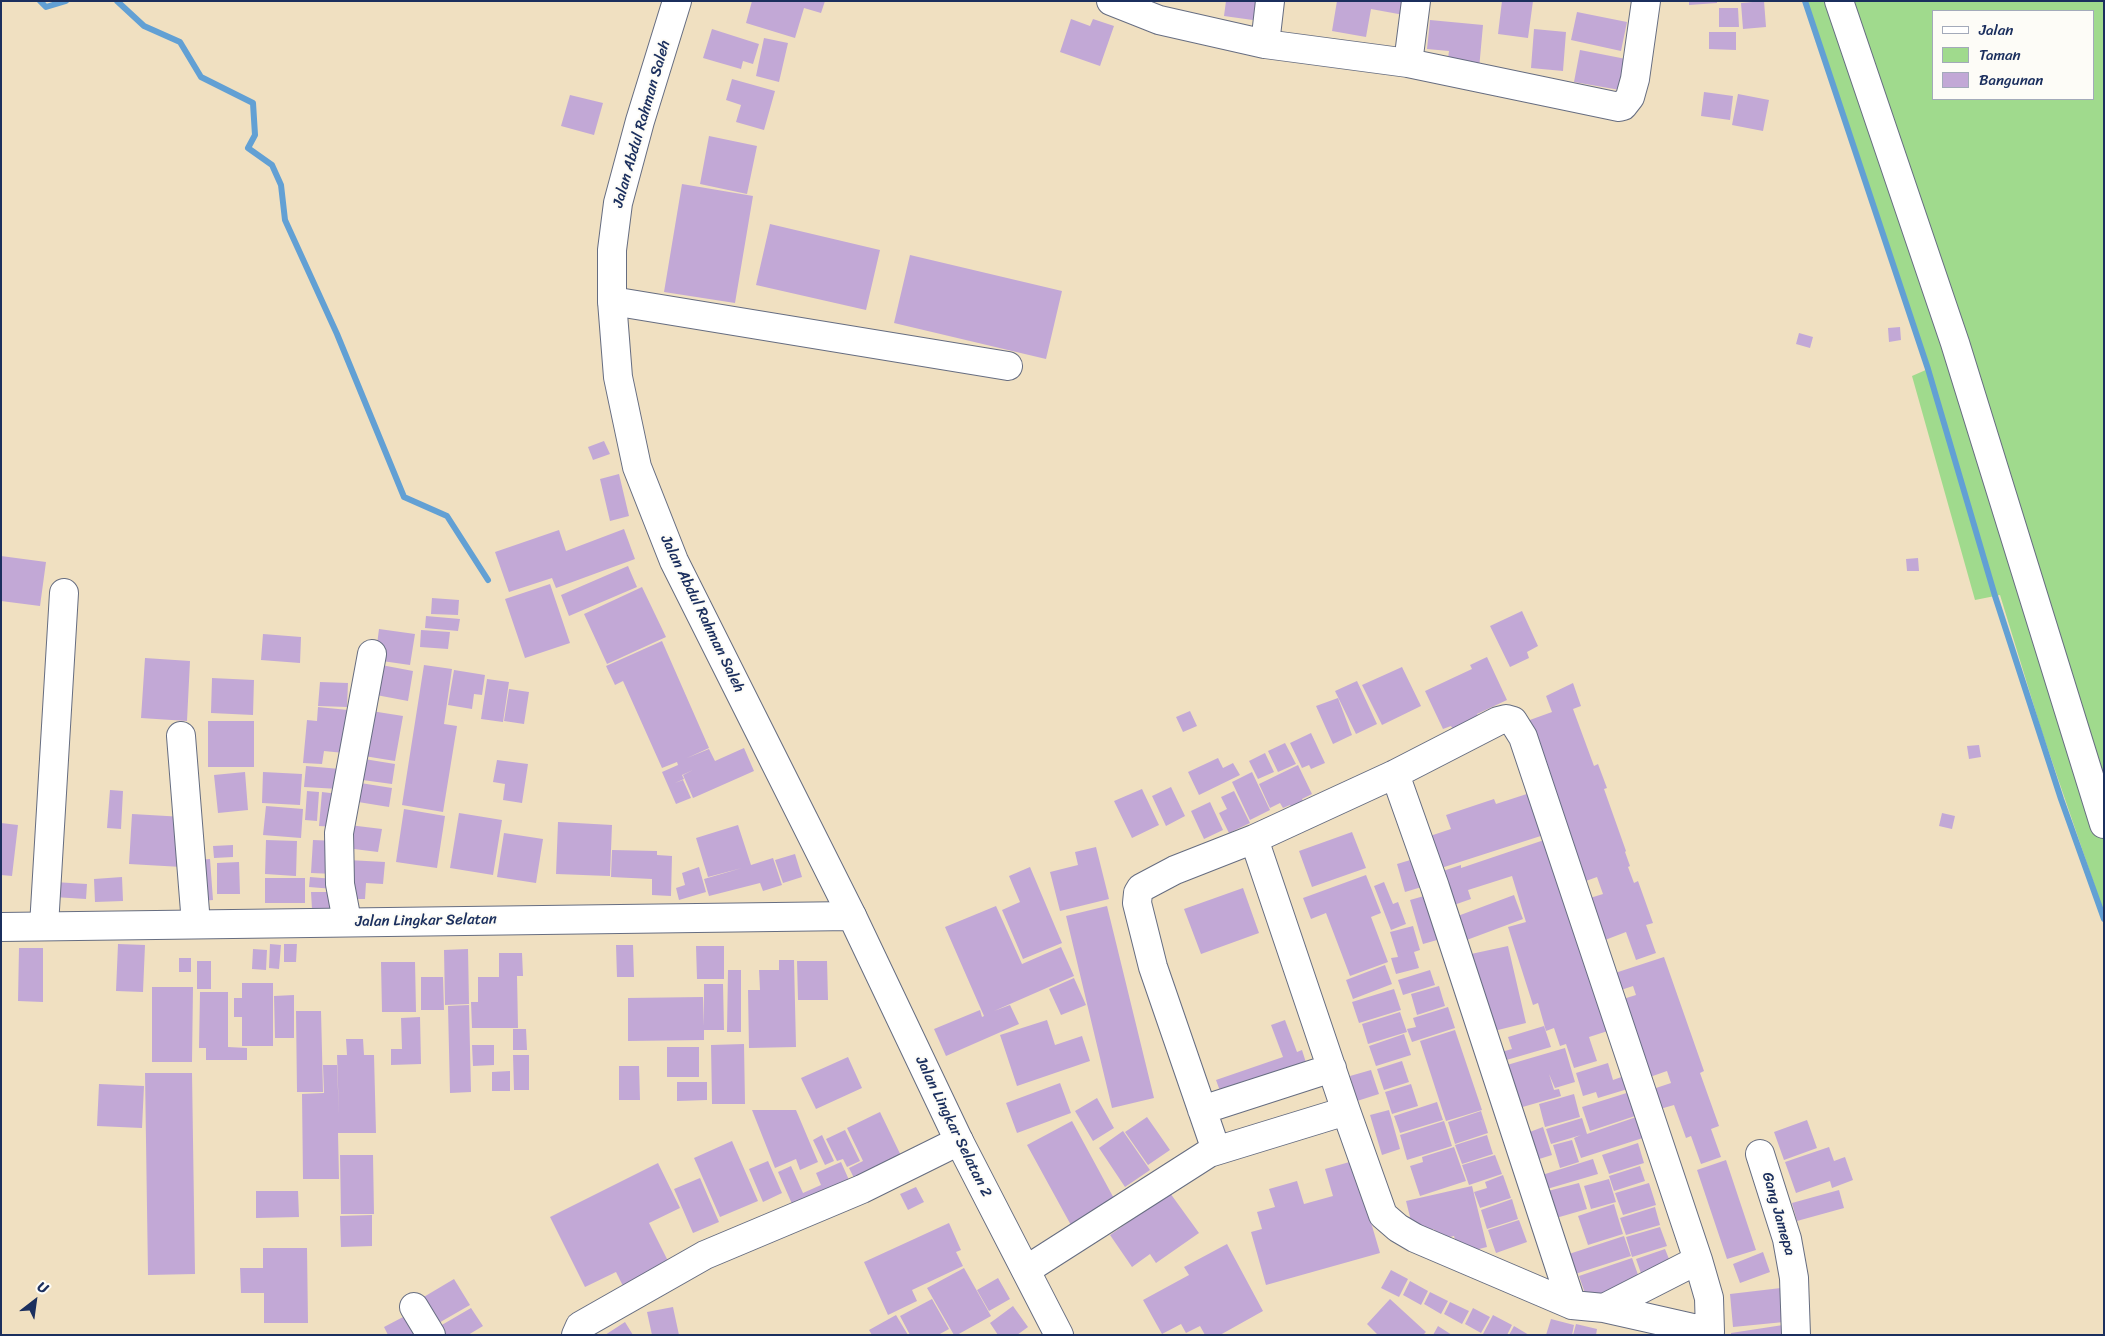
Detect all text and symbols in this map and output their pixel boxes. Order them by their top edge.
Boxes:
legend [1932,10,2095,100]
text: Jalan [1979,17,2013,43]
street label: Jalan Abdul Rahman Saleh [610,38,674,210]
text: Taman [1979,42,2021,68]
text: Bangunan [1979,67,2043,93]
street label: Jalan Abdul Rahman Saleh [656,532,748,696]
street label: Jalan Lingkar Selatan [355,911,497,931]
street label: Jalan Lingkar Selatan 2 [911,1054,995,1200]
street label: Gang Jamepa [1758,1170,1798,1258]
text: U [32,1274,53,1301]
north arrow [10,1276,60,1326]

